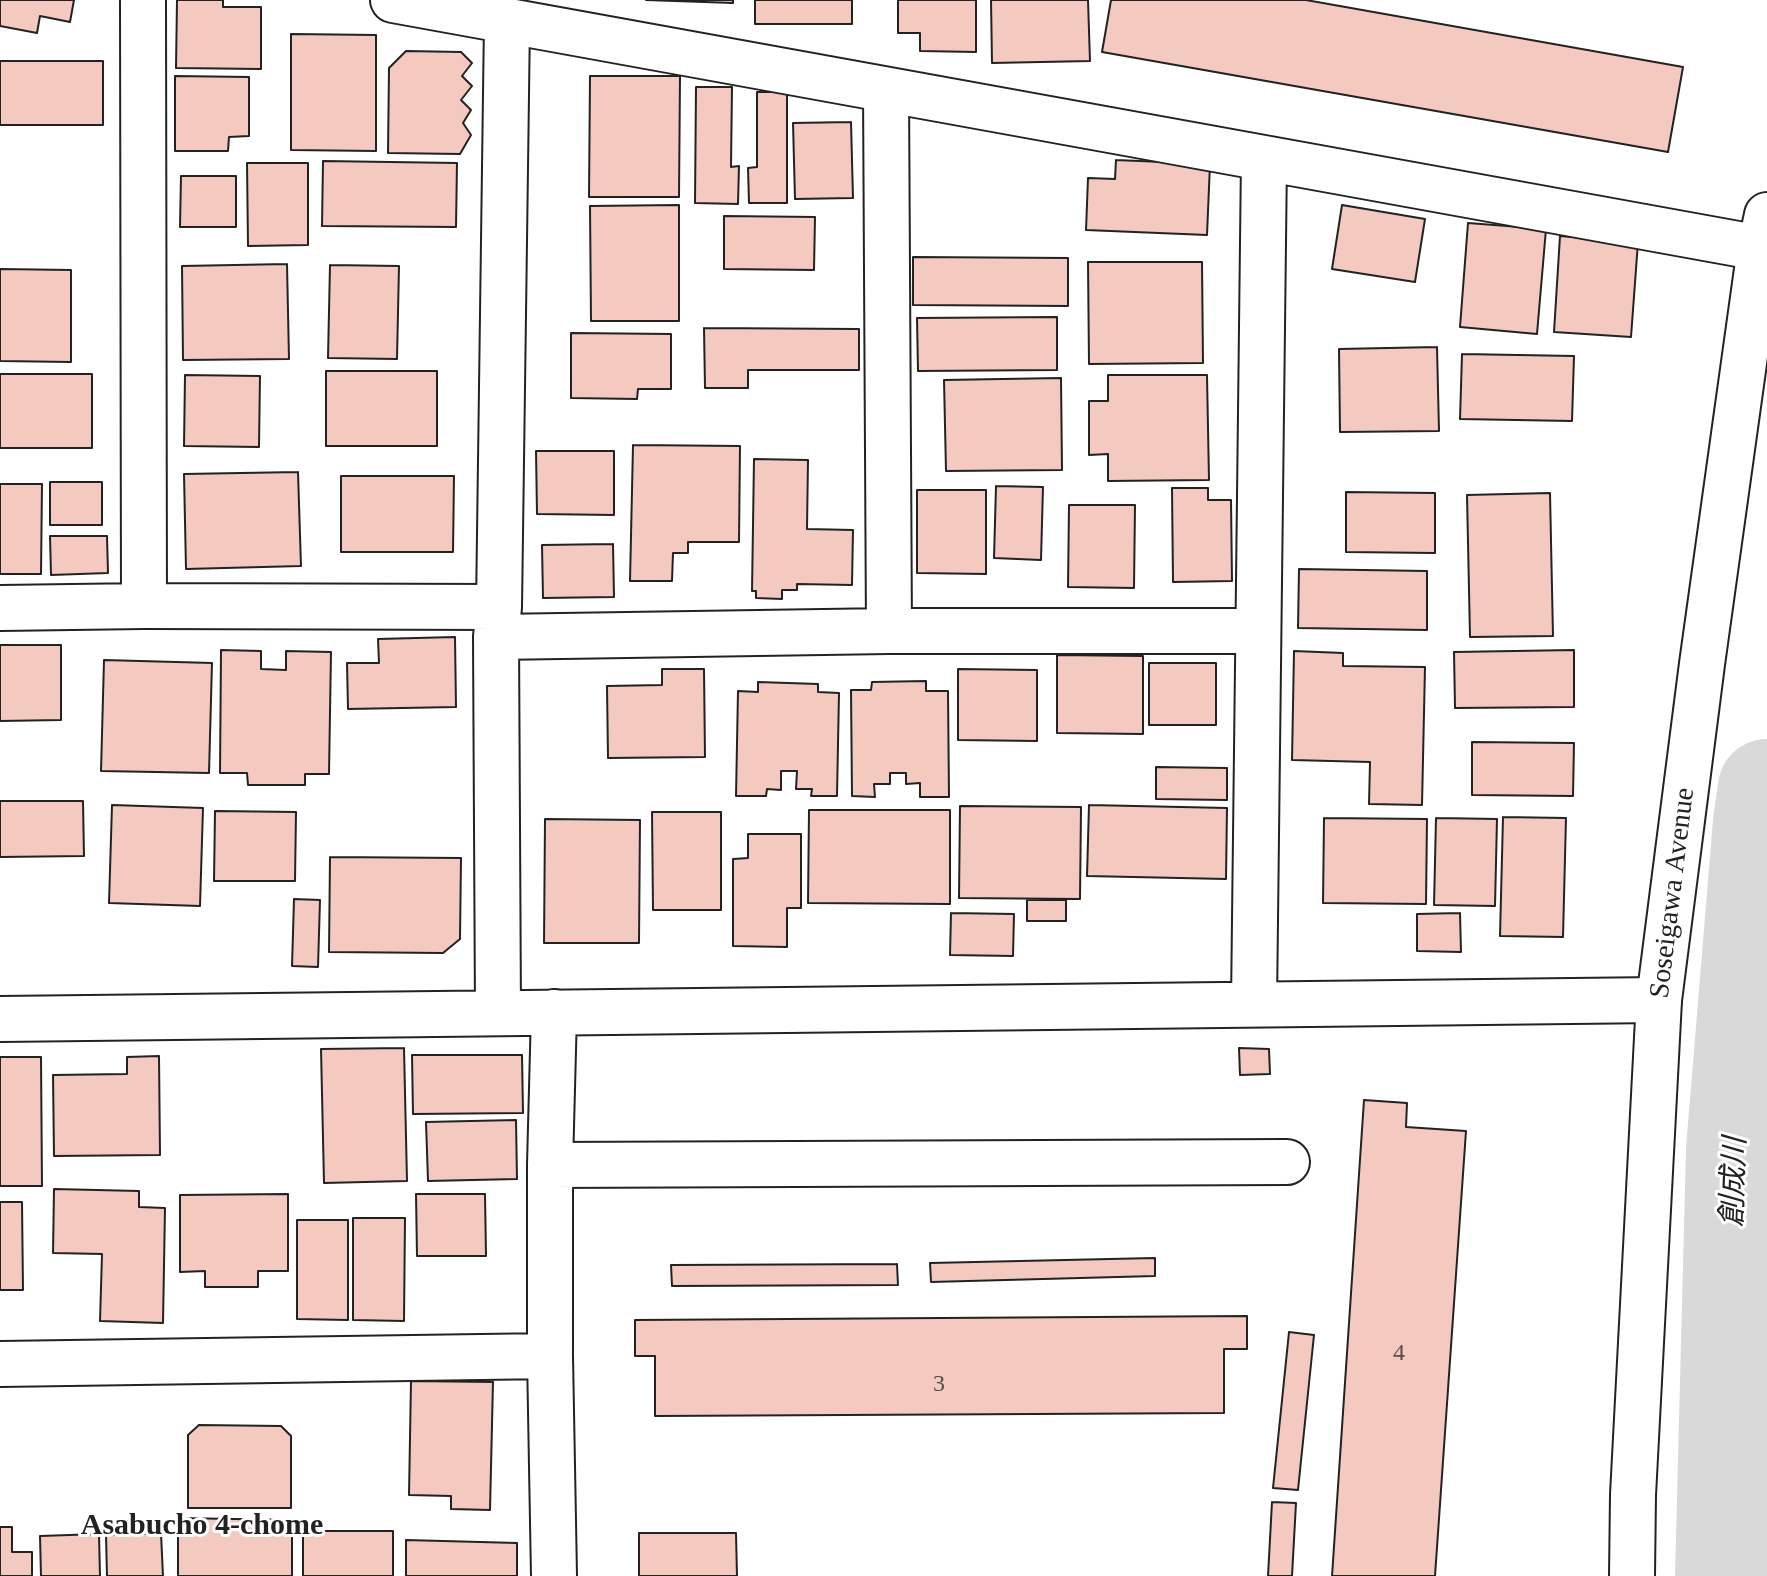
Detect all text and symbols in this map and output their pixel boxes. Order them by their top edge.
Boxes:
street label: Soseigawa Avenue [1643,786,1703,1000]
water label: 創成川 [1715,1136,1755,1228]
house number: 4 [1393,1340,1405,1368]
house number: 3 [933,1371,945,1399]
district label: Asabucho 4-chome [81,1508,323,1544]

